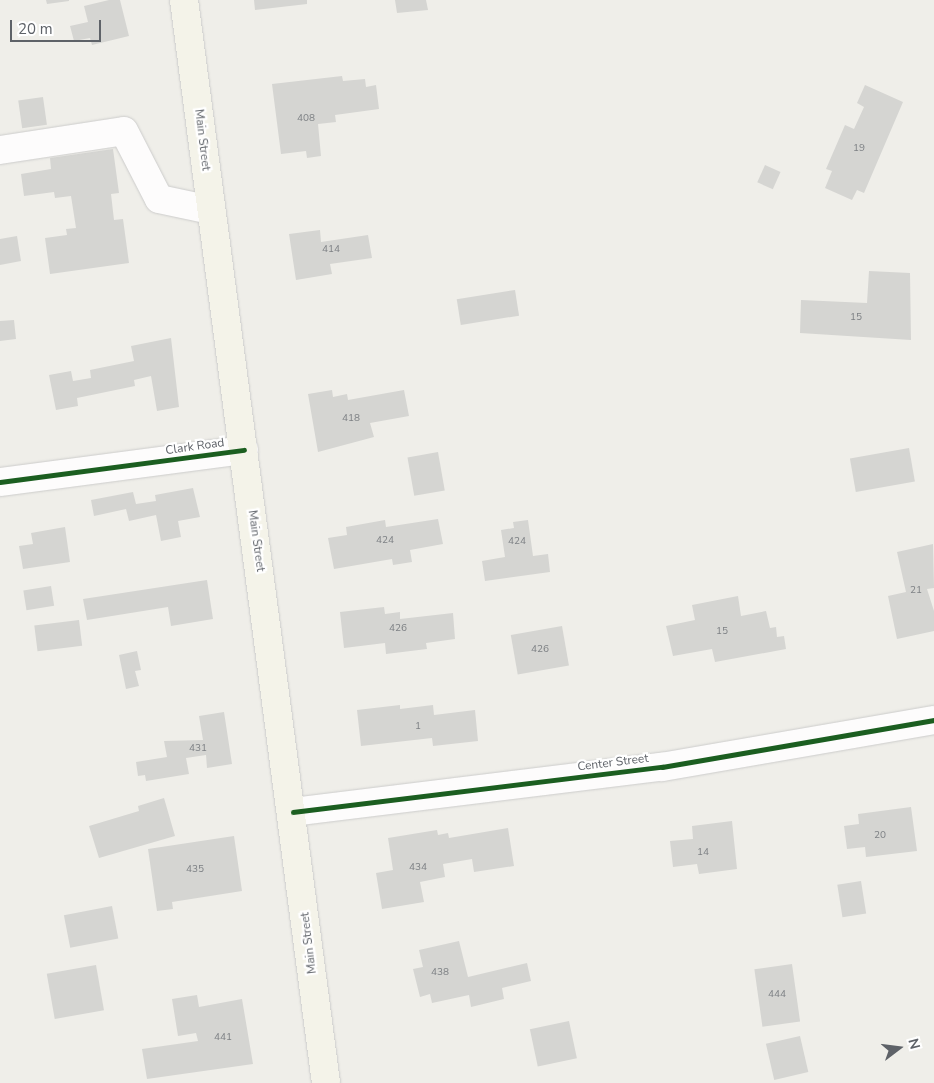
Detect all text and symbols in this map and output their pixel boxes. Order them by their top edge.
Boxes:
scale bar [12,10,104,42]
text: 20 m [18,19,53,39]
street label: Main Street [191,108,213,172]
house number: 408 [297,113,315,125]
house number: 19 [853,143,865,155]
house number: 414 [322,244,340,256]
house number: 15 [850,312,862,324]
house number: 418 [342,413,360,425]
street label: Clark Road [165,436,225,458]
street label: Main Street [245,509,267,573]
house number: 424 [376,535,394,547]
house number: 424 [508,536,526,548]
house number: 21 [910,585,922,597]
house number: 426 [389,623,407,635]
house number: 15 [716,626,728,638]
house number: 426 [531,644,549,656]
house number: 1 [415,721,421,733]
house number: 431 [189,743,207,755]
street label: Center Street [577,751,649,775]
house number: 20 [874,830,886,842]
house number: 14 [697,847,709,859]
house number: 434 [409,862,427,874]
house number: 435 [186,864,204,876]
street label: Main Street [298,911,320,975]
house number: 438 [431,967,449,979]
house number: 444 [768,989,786,1001]
north arrow [874,1023,924,1073]
house number: 441 [214,1032,232,1044]
text: N [903,1036,925,1052]

